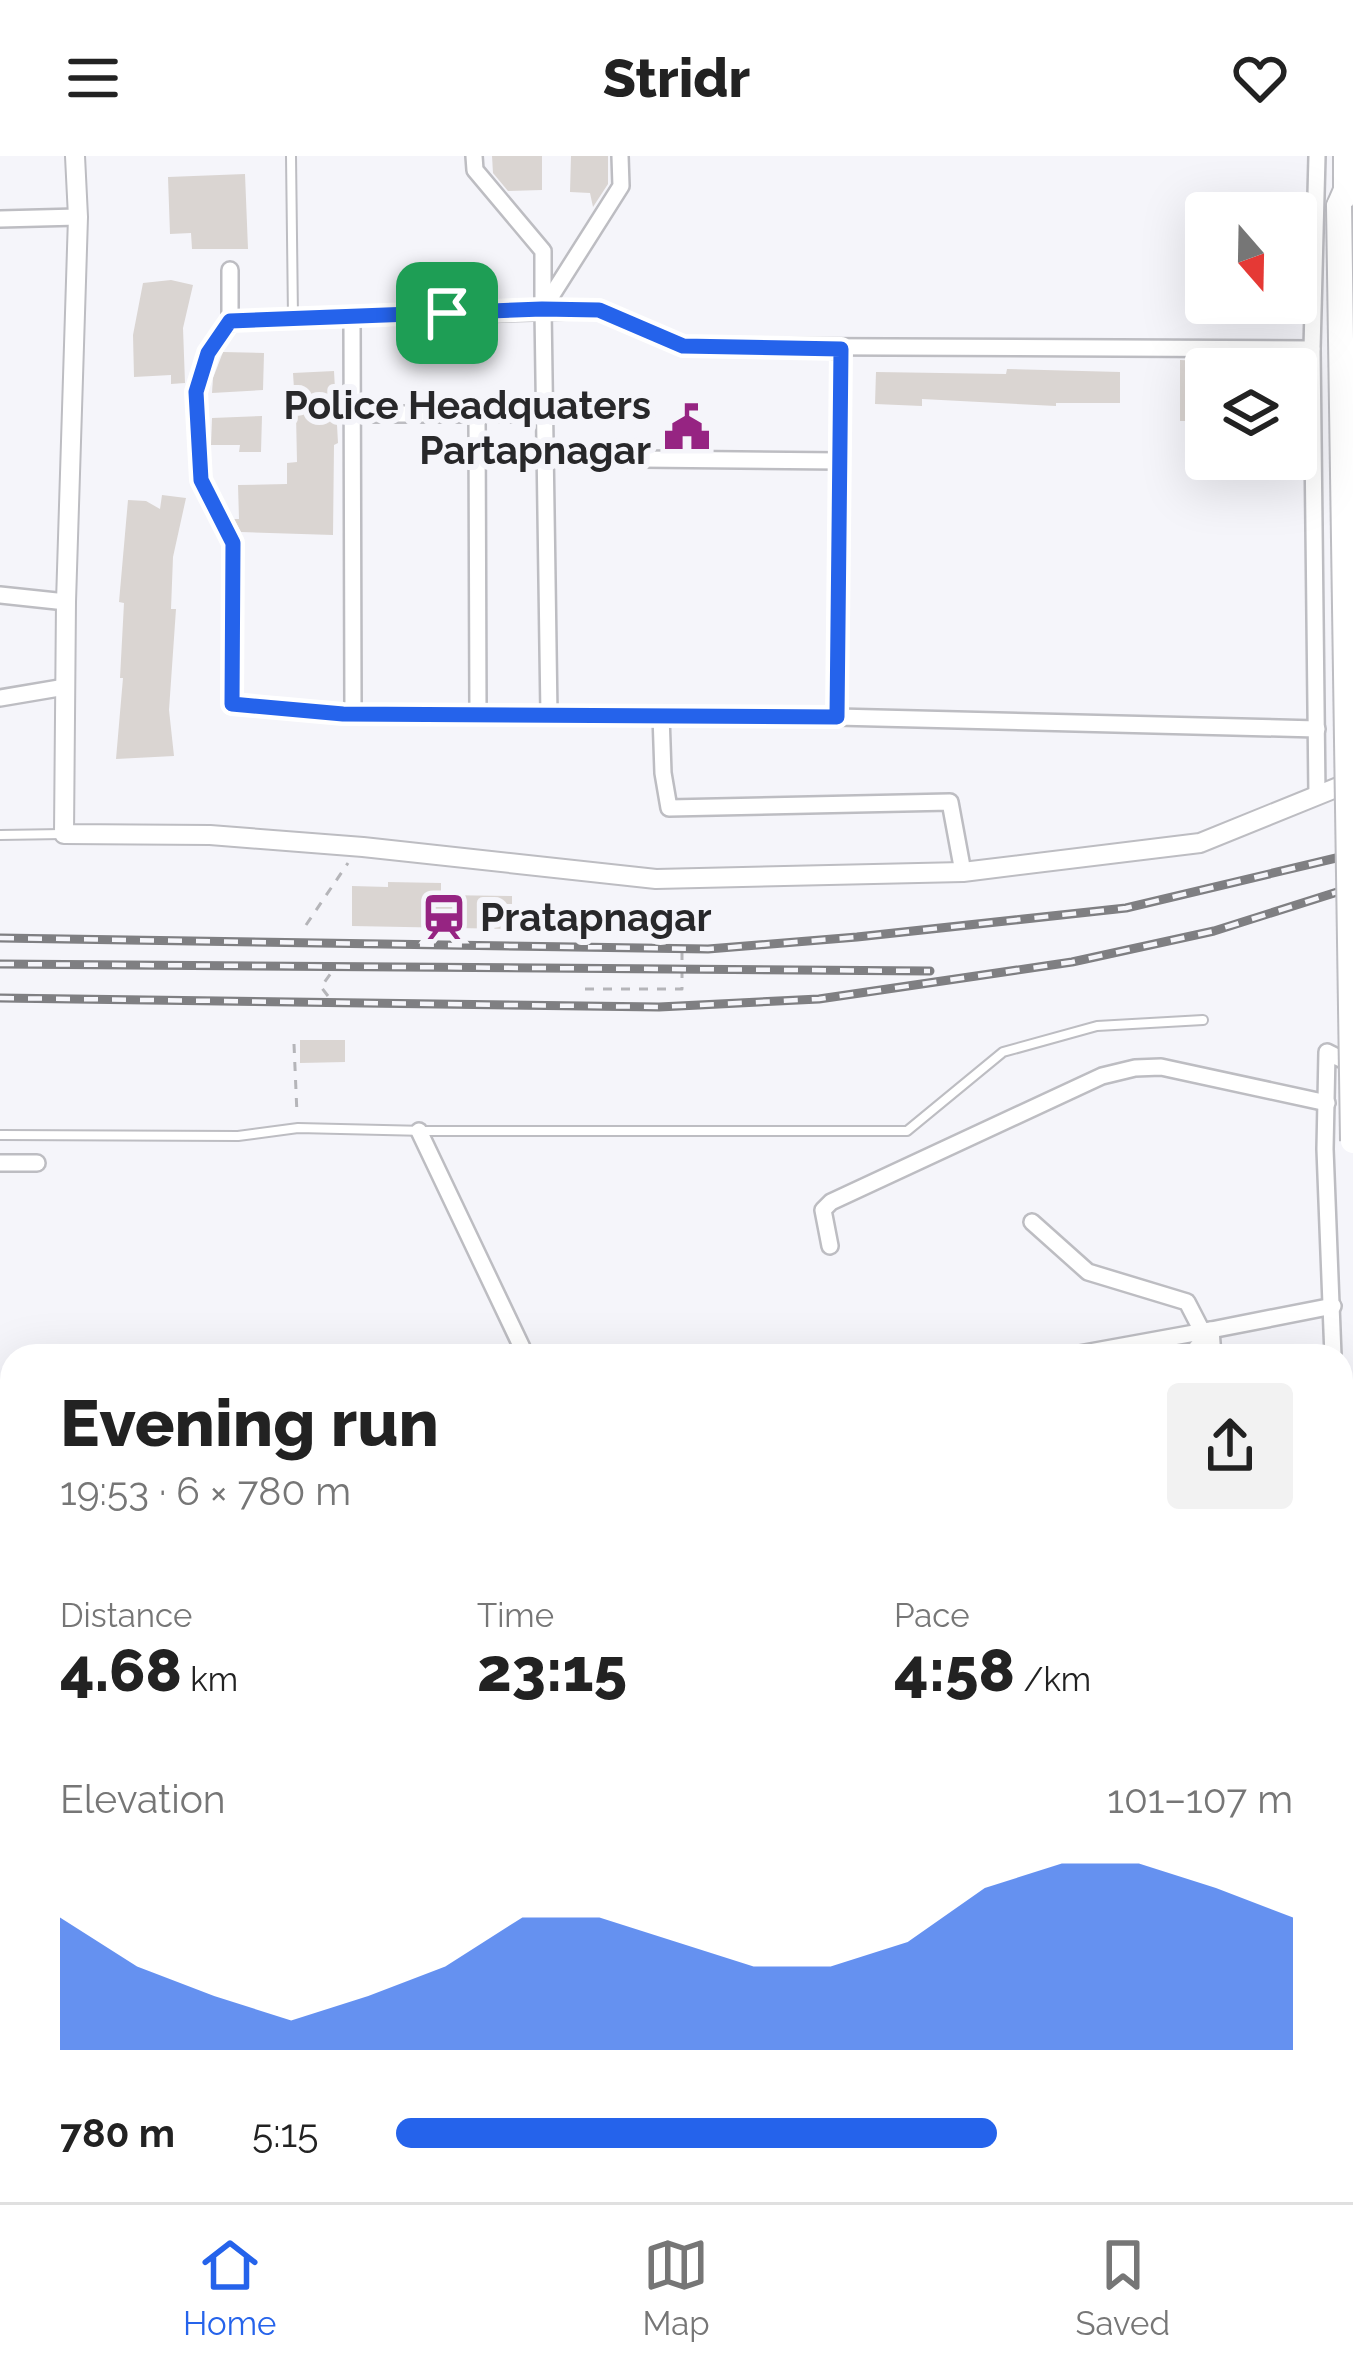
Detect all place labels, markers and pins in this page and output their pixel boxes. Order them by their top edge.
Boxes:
pin [396,262,498,364]
place label: Police Headquaters Partapnagar [284,382,651,473]
public building icon: Police Headquaters Partapnagar [662,402,712,452]
station icon: Pratapnagar [419,892,469,942]
place label: Pratapnagar [480,894,712,940]

